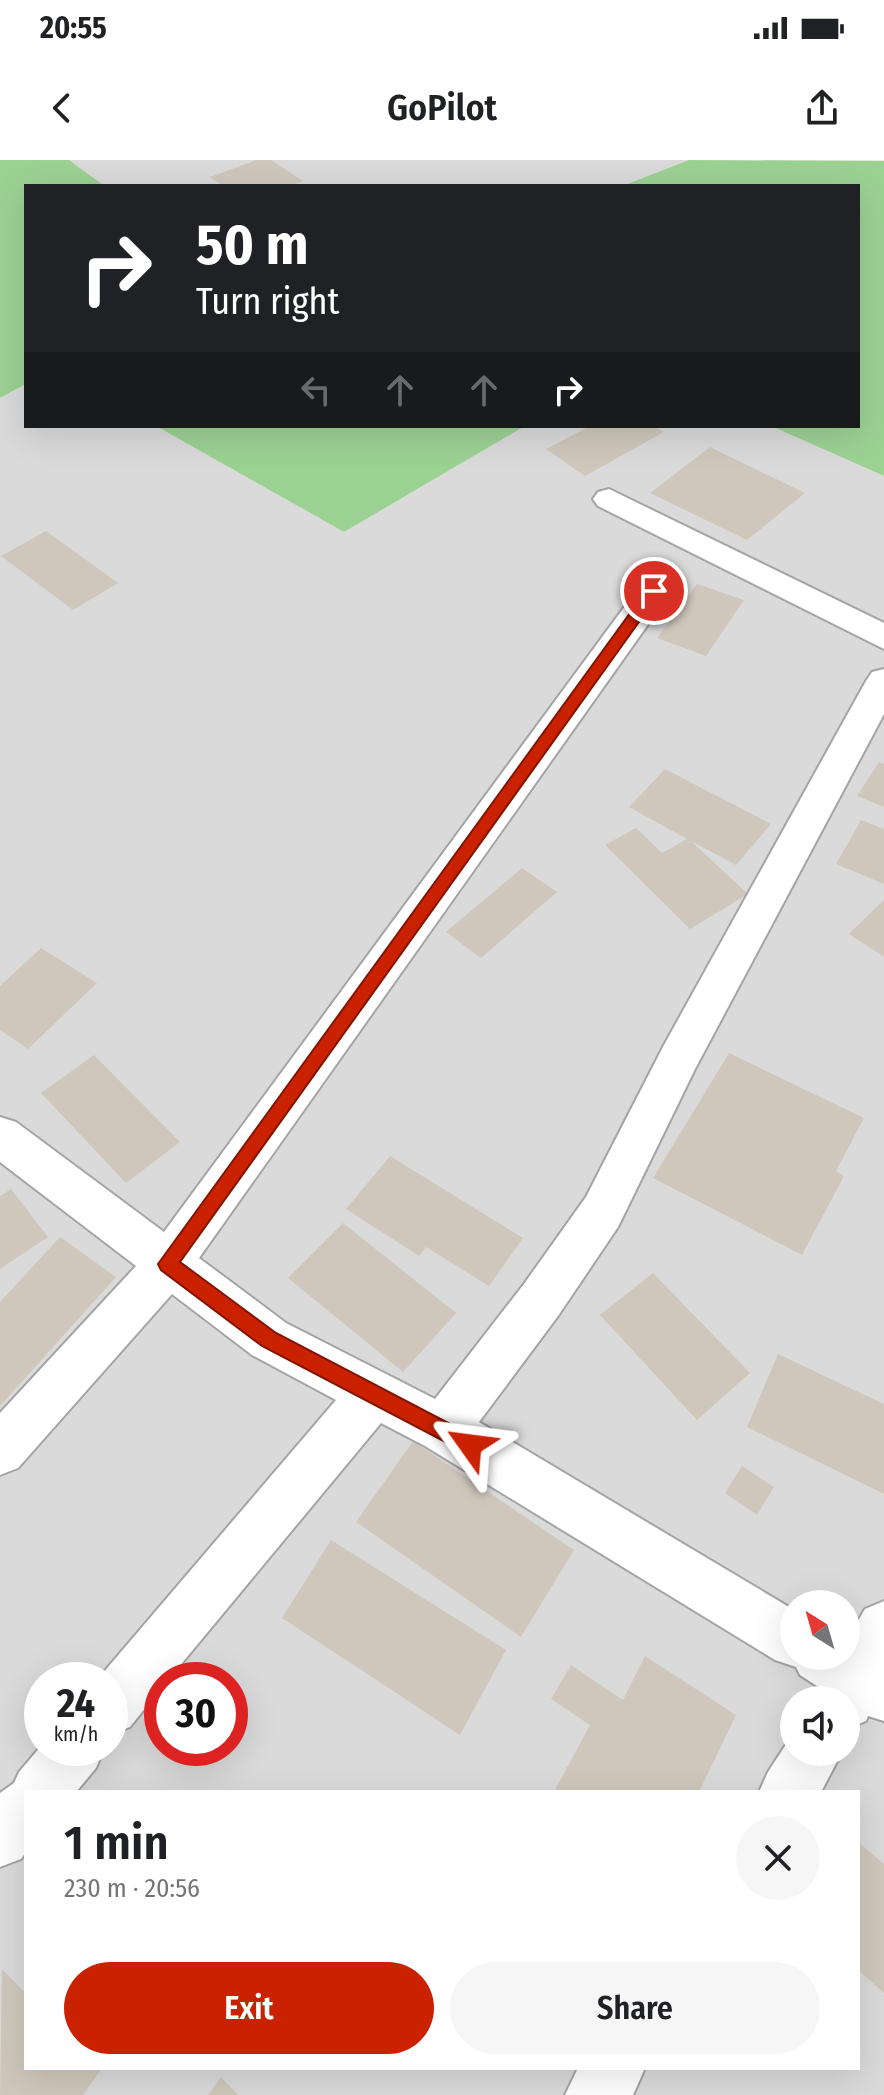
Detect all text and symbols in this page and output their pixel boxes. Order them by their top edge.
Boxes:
text: 20:55 [40,10,107,46]
icon: back [40,86,84,130]
text: GoPilot [387,86,497,130]
icon: share [800,86,844,130]
text: 50 m [196,212,308,279]
icon: right [64,216,168,320]
text: Turn right [196,280,339,324]
icon: left [294,368,338,412]
icon: ahead [378,368,422,412]
icon: ahead [462,368,506,412]
icon: right [546,368,590,412]
pin [620,557,688,625]
icon: arrive [632,569,676,613]
position arrow [428,1403,512,1487]
north arrow [780,1590,860,1670]
map controls [780,1590,860,1766]
speed limit sign: 30 [144,1662,248,1766]
text: 24 [57,1680,95,1728]
button: sound [780,1686,860,1766]
text: km/h [54,1722,98,1746]
text: 1 min [64,1814,169,1872]
button: close [736,1816,820,1900]
text: 230 m · 20:56 [64,1873,200,1904]
button: Exit [64,1962,434,2054]
button: Share [450,1962,820,2054]

